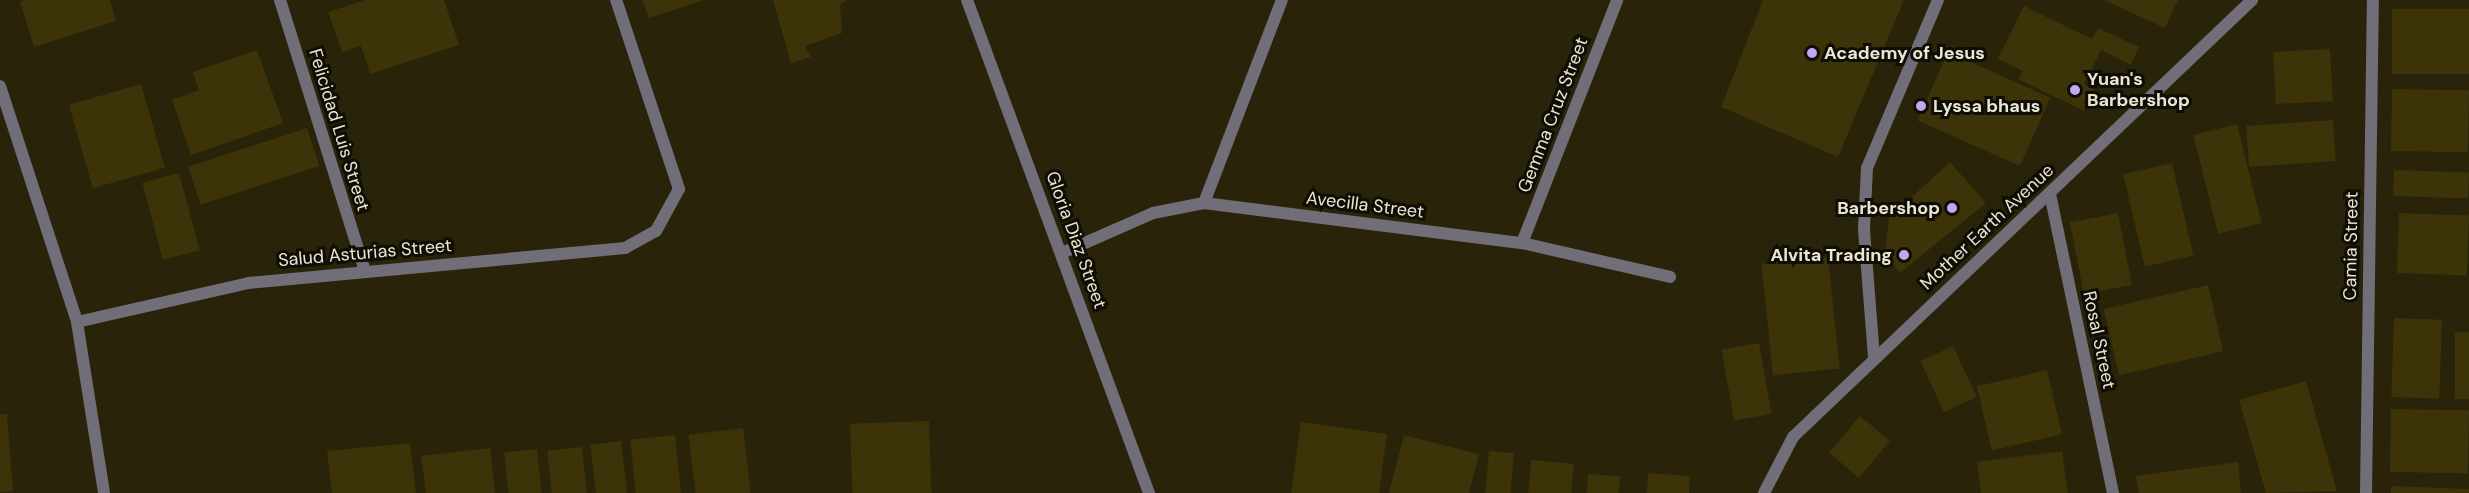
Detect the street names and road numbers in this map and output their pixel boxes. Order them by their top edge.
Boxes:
street label: Gemma Cruz Street [1513,34,1593,196]
street label: Felicidad Luis Street [304,46,374,214]
street label: Mother Earth Avenue [1916,160,2058,294]
street label: Gloria Diaz Street [1041,168,1111,312]
street label: Avecilla Street [1305,187,1425,223]
street label: Camia Street [2339,191,2363,301]
street label: Salud Asturias Street [277,235,453,271]
street label: Rosal Street [2078,289,2120,391]

